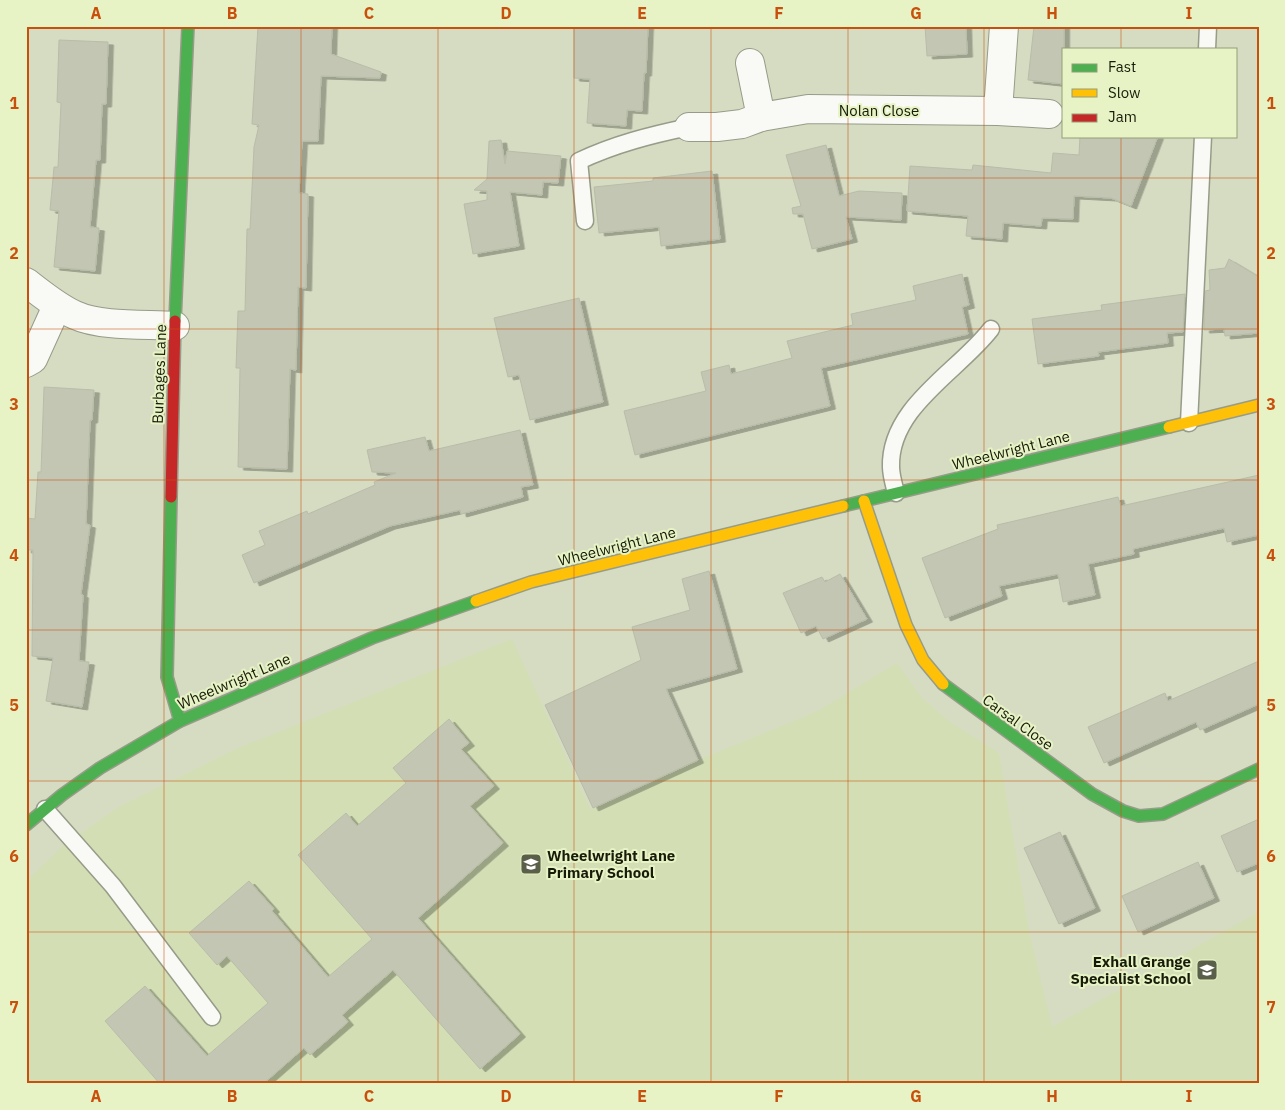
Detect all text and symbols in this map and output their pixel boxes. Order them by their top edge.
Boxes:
text: A [91,3,102,23]
text: B [227,3,238,23]
text: C [364,3,374,23]
text: D [500,3,512,23]
text: E [637,3,647,23]
text: F [774,3,784,23]
text: G [910,3,922,23]
text: H [1046,3,1058,23]
text: I [1186,3,1193,23]
legend [1062,48,1238,138]
text: Fast [1108,57,1136,76]
text: Slow [1108,83,1141,102]
text: 1 [9,93,19,113]
text: 1 [1266,93,1276,113]
street label: Nolan Close [839,101,919,120]
text: Jam [1108,107,1137,126]
text: 2 [9,243,19,263]
text: 2 [1266,243,1276,263]
street label: Burbages Lane [148,324,170,424]
text: 3 [9,394,19,414]
text: 3 [1266,394,1276,414]
street label: Wheelwright Lane [950,426,1072,474]
street label: Wheelwright Lane [556,522,678,570]
text: 4 [9,545,19,565]
text: 4 [1266,545,1276,565]
street label: Wheelwright Lane [175,649,293,713]
street label: Carsal Close [979,690,1057,754]
text: 5 [9,695,19,715]
text: 5 [1266,695,1276,715]
text: 6 [9,846,19,866]
place label: Wheelwright Lane Primary School [547,846,675,882]
text: 6 [1266,846,1276,866]
school or university icon: Wheelwright Lane Primary School [519,852,543,876]
place label: Exhall Grange Specialist School [1070,952,1191,988]
school or university icon: Exhall Grange Specialist School [1195,958,1219,982]
text: 7 [9,997,19,1017]
text: 7 [1266,997,1276,1017]
text: A [91,1086,102,1106]
text: B [227,1086,238,1106]
text: C [364,1086,374,1106]
text: D [500,1086,512,1106]
text: E [637,1086,647,1106]
text: F [774,1086,784,1106]
text: G [910,1086,922,1106]
text: H [1046,1086,1058,1106]
text: I [1186,1086,1193,1106]

